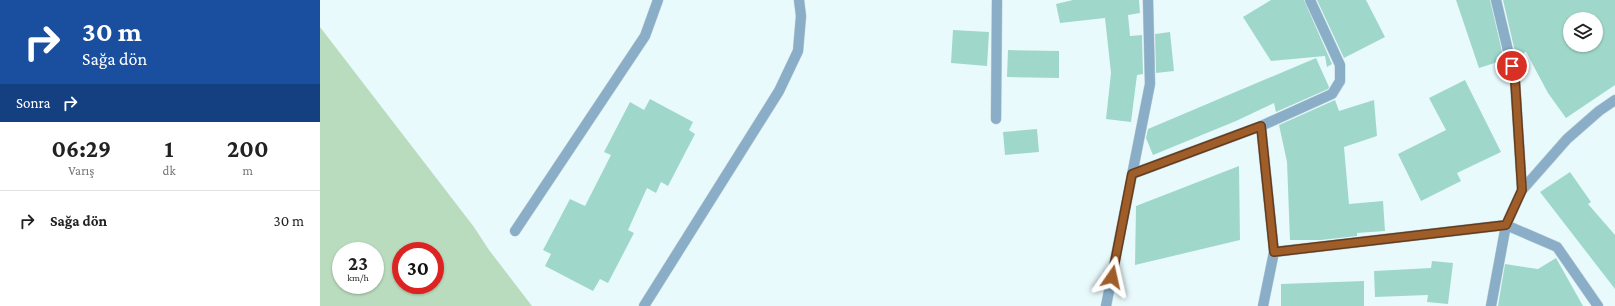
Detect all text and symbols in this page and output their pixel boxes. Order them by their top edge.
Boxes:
map controls [1563,12,1603,52]
button: layers [1563,12,1603,52]
icon: right [16,16,68,68]
text: 30 m [82,16,142,47]
text: Sağa dön [82,49,147,69]
pin [1495,49,1529,83]
icon: arrive [1501,55,1523,77]
icon: right [59,92,81,114]
text: Sonra [16,95,51,111]
text: 06:29 [51,135,111,162]
text: 1 [165,135,174,162]
text: 200 [227,135,269,162]
text: Varış [68,163,94,178]
text: dk [163,163,176,178]
text: m [243,163,253,178]
icon: right [16,210,38,232]
text: Sağa dön [50,213,107,229]
text: 30 m [274,213,304,229]
speed limit sign: 30 [392,242,444,294]
text: 23 [348,252,368,274]
position arrow [1091,256,1133,298]
text: km/h [347,272,369,283]

